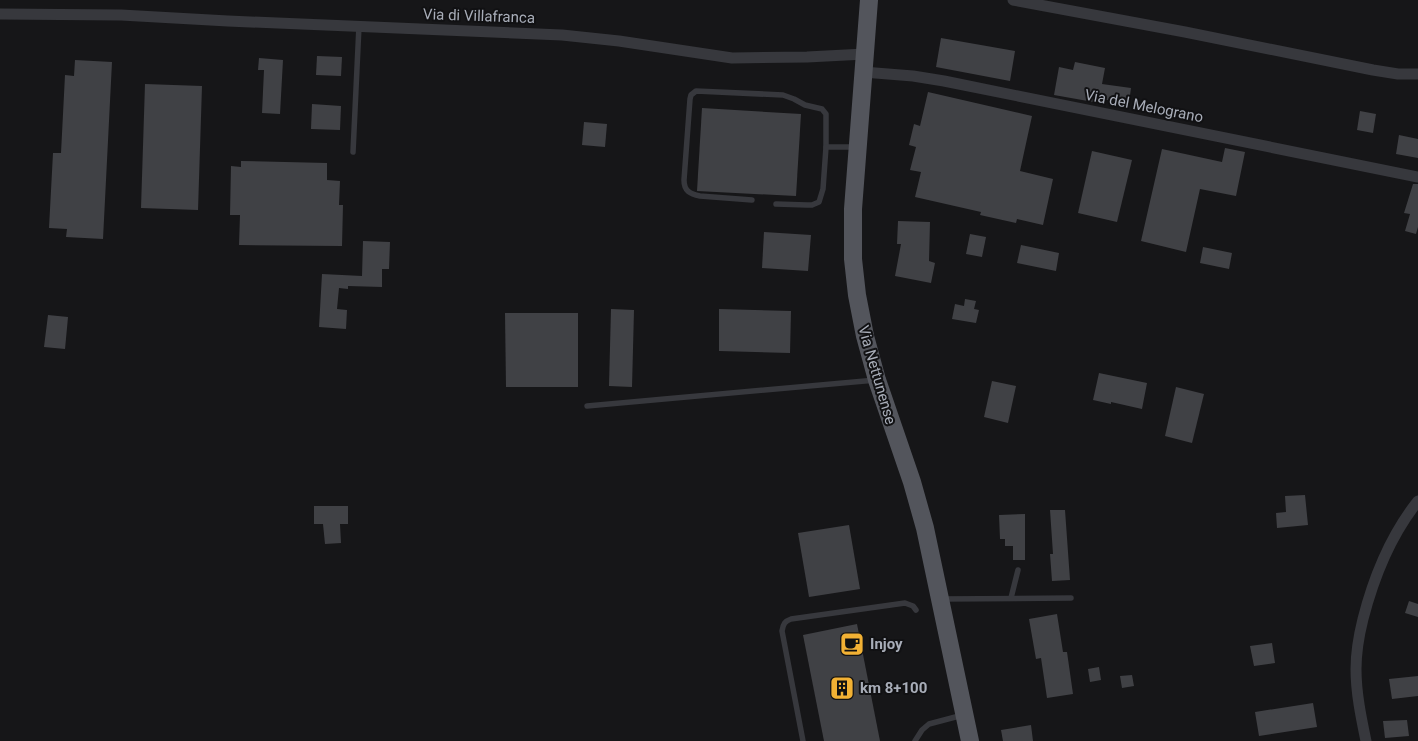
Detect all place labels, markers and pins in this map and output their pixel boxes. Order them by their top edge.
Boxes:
cafe icon: Injoy [839,631,865,657]
place label: Injoy [870,635,903,653]
building icon: km 8+100 [829,675,855,701]
place label: km 8+100 [860,679,927,697]

